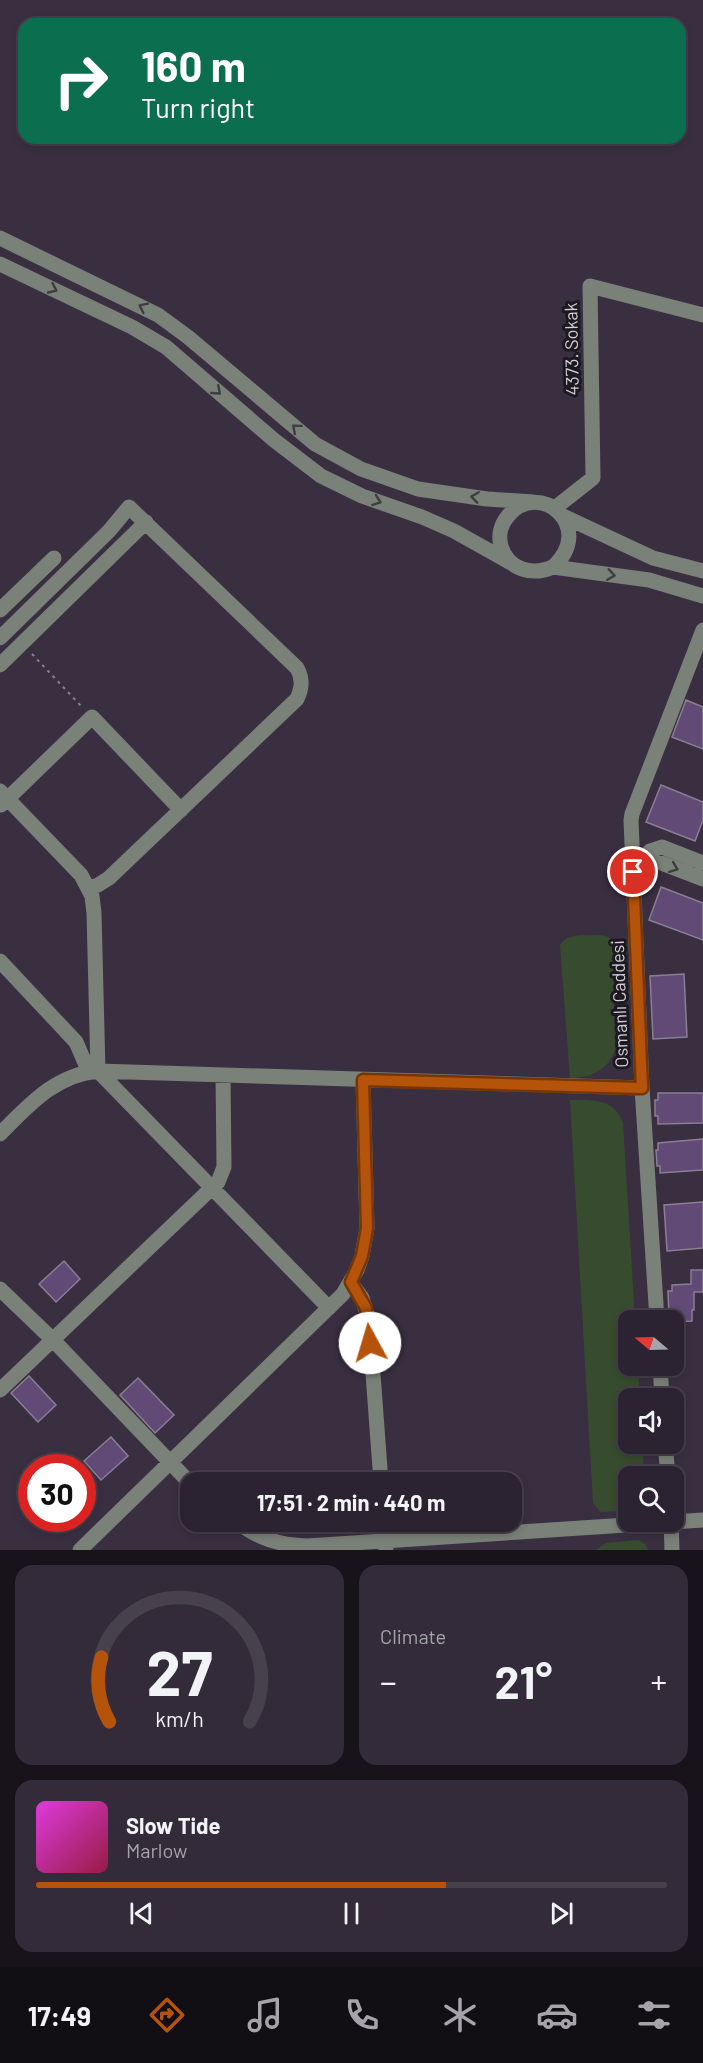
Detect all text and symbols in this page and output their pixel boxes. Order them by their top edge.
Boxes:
text: 160 m [141,40,246,90]
icon: right [42,42,120,120]
text: Turn right [141,91,255,123]
one-way arrow [46,282,57,294]
street label: 4373. Sokak [559,302,583,396]
one-way arrow [139,303,150,315]
one-way arrow [211,384,221,395]
one-way arrow [292,424,303,435]
one-way arrow [470,491,479,504]
one-way arrow [371,493,382,506]
one-way arrow [606,568,616,580]
pin [607,846,658,897]
icon: arrive [616,855,649,888]
one-way arrow [668,861,679,873]
street label: Osmanlı Caddesi [606,940,632,1068]
north arrow [618,1310,684,1376]
map controls [618,1310,684,1532]
position arrow [338,1311,402,1375]
button: sound [618,1388,684,1454]
speed limit sign: 30 [18,1454,96,1532]
button: search [618,1466,684,1532]
text: 17:51 · 2 min · 440 m [257,1489,445,1515]
text: Climate [380,1624,446,1648]
text: 27 [147,1634,212,1708]
text: 21° [495,1654,552,1708]
text: − [380,1661,397,1701]
text: + [651,1661,667,1701]
text: km/h [155,1706,204,1731]
text: Slow Tide [126,1812,221,1838]
text: Marlow [126,1838,187,1862]
icon: previous [125,1897,158,1930]
icon: pause [335,1897,368,1930]
icon: next [545,1897,578,1930]
icon: directions [146,1994,188,2036]
icon: music [244,1994,286,2036]
icon: phone [341,1994,383,2036]
icon: climate [439,1994,481,2036]
icon: car [536,1994,578,2036]
icon: filters [633,1994,675,2036]
text: 17:49 [28,1999,91,2031]

